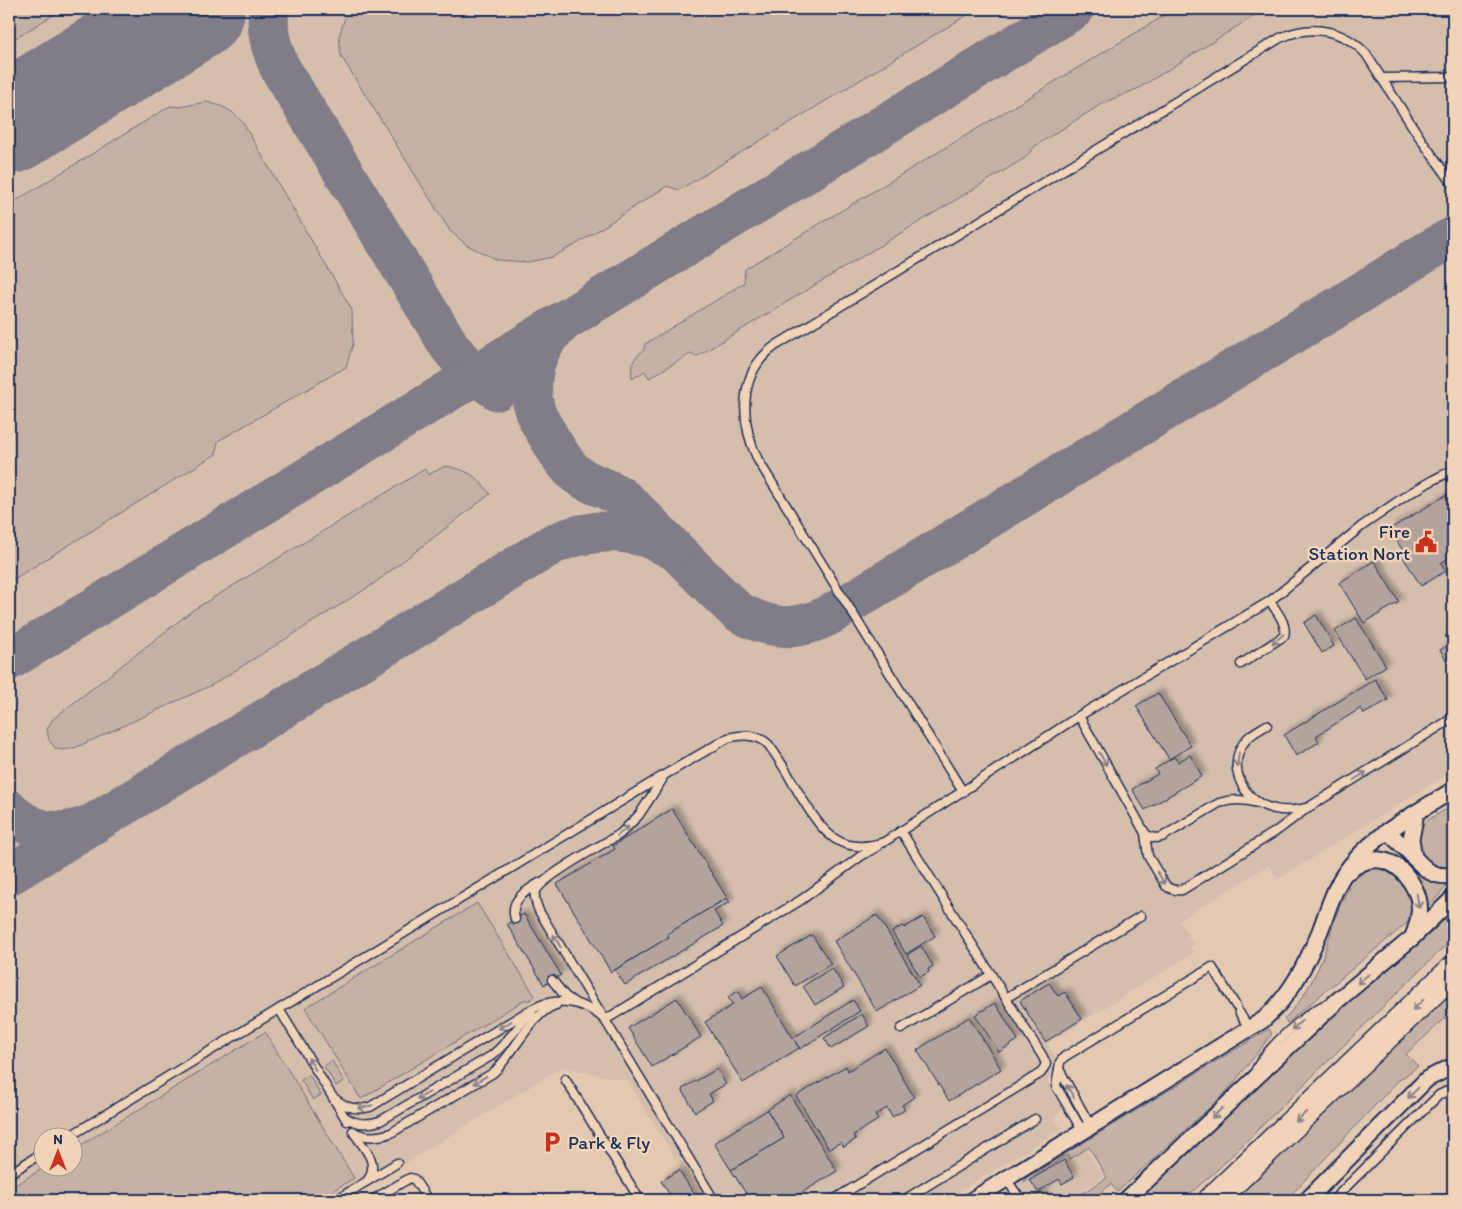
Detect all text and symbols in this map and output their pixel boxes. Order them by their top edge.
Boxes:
place label: Fire Station Nort [1308,520,1410,565]
public building icon: Fire Station Nort [1413,529,1439,555]
one-way arrow [1272,633,1285,644]
one-way arrow [1098,751,1108,766]
one-way arrow [1233,752,1243,768]
one-way arrow [1352,770,1366,780]
one-way arrow [616,825,629,836]
one-way arrow [1157,870,1167,884]
one-way arrow [1414,892,1423,908]
one-way arrow [552,935,562,949]
one-way arrow [1356,974,1369,985]
one-way arrow [1412,999,1424,1011]
one-way arrow [1290,1019,1303,1031]
one-way arrow [498,1021,512,1031]
one-way arrow [307,1057,317,1071]
one-way arrow [473,1076,487,1086]
one-way arrow [1064,1084,1074,1098]
one-way arrow [1407,1087,1420,1099]
one-way arrow [416,1092,430,1102]
one-way arrow [357,1103,373,1112]
one-way arrow [1211,1107,1223,1119]
one-way arrow [1294,1111,1307,1123]
north arrow [32,1126,82,1176]
parking icon: Park & Fly [539,1129,565,1155]
text: N [53,1131,63,1148]
place label: Park & Fly [568,1131,650,1154]

